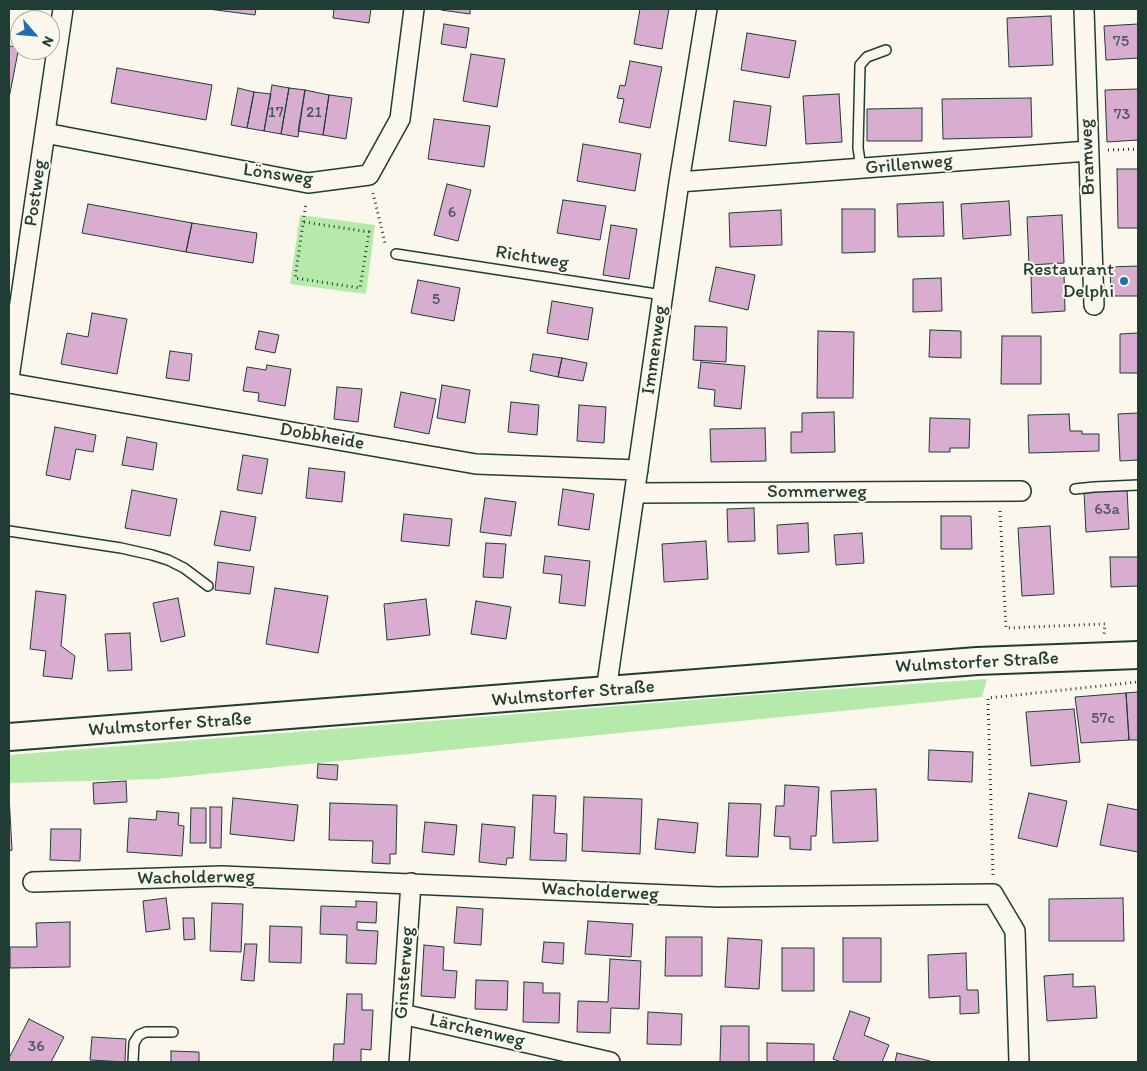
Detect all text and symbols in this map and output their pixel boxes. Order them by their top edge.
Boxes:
north arrow [10,10,60,60]
house number: 75 [1113,32,1129,52]
text: N [38,34,58,50]
house number: 17 [268,103,284,123]
house number: 21 [306,103,322,123]
house number: 73 [1114,105,1130,125]
street label: Bramweg [1075,118,1101,196]
street label: Grillenweg [864,150,954,180]
street label: Postweg [20,158,52,228]
street label: Lönsweg [242,159,314,191]
house number: 6 [448,203,456,223]
street label: Richtweg [494,241,570,275]
place label: Restaurant Delphi [1023,259,1114,303]
marker: Restaurant Delphi [1118,275,1130,287]
house number: 5 [432,290,440,310]
street label: Immenweg [637,304,673,396]
street label: Dobbheide [278,418,366,456]
street label: Sommerweg [767,481,867,503]
house number: 63a [1094,500,1120,520]
street label: Wulmstorfer Straße [895,647,1059,679]
street label: Wulmstorfer Straße [490,676,656,712]
street label: Wulmstorfer Straße [88,708,252,742]
house number: 57c [1091,709,1115,729]
street label: Wacholderweg [137,866,255,890]
street label: Wacholderweg [541,878,659,906]
street label: Ginsterweg [390,926,420,1020]
street label: Lärchenweg [427,1009,527,1053]
house number: 36 [27,1037,45,1057]

